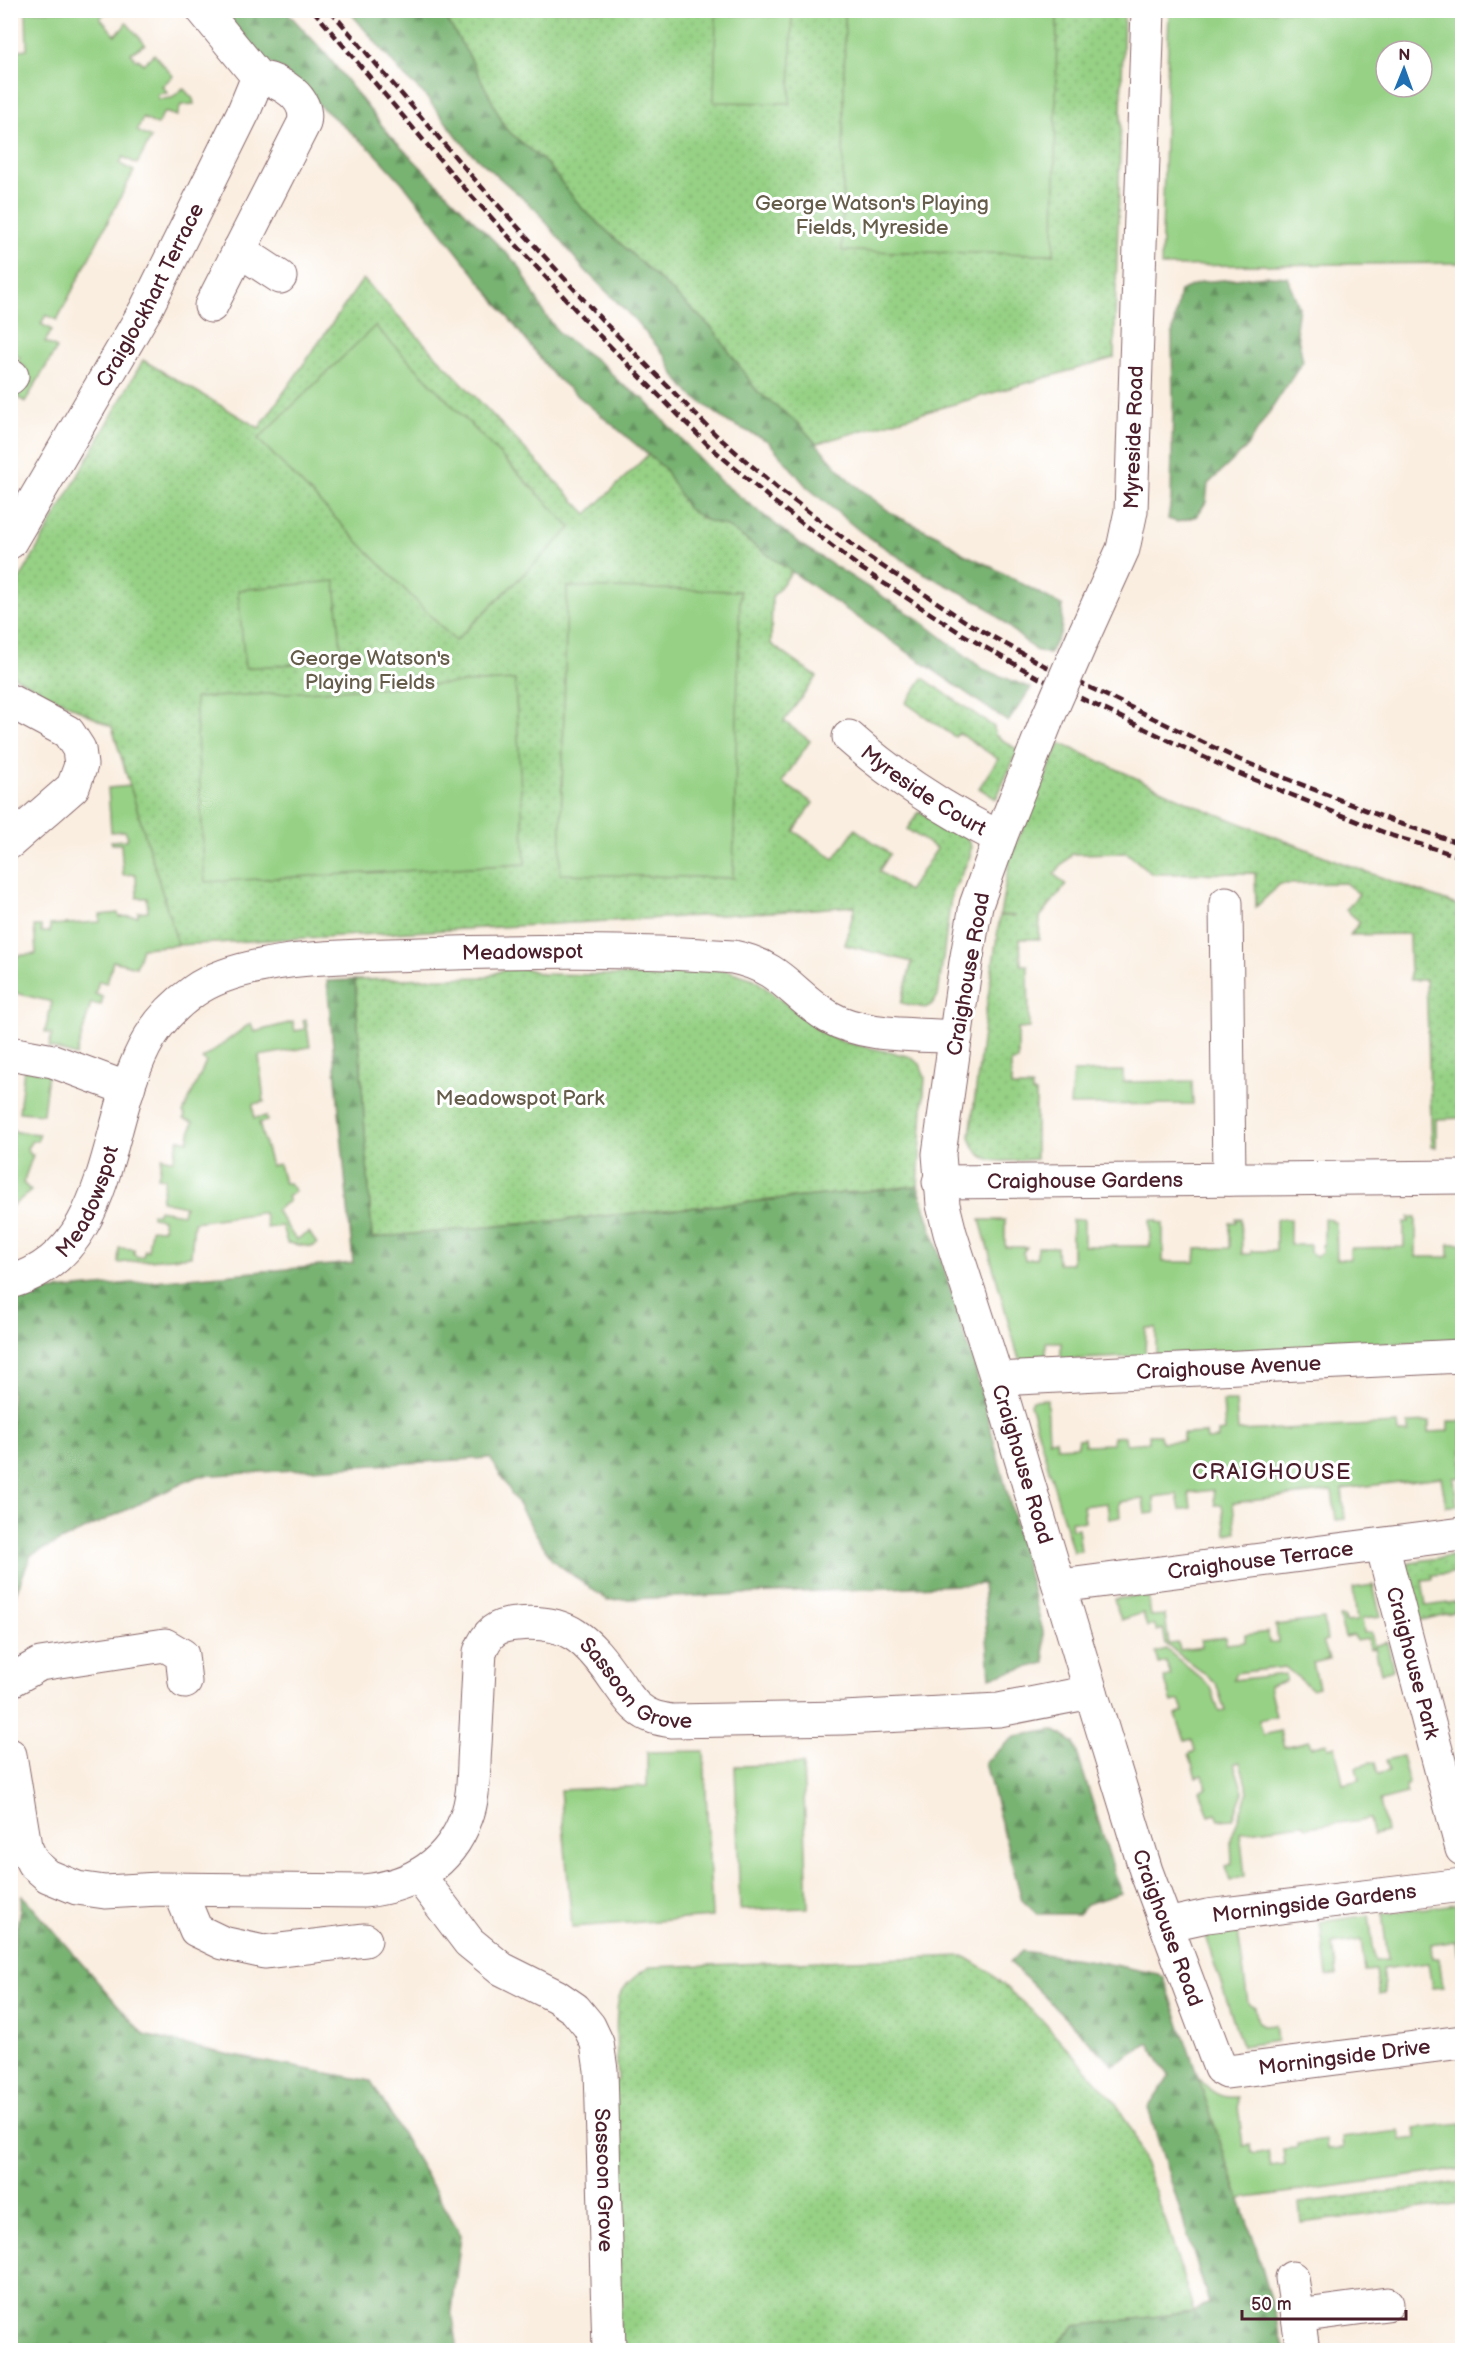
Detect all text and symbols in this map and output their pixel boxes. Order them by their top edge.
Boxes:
north arrow [1374,39,1434,99]
text: N [1398,46,1410,65]
park label: George Watson's Playing Fields, Myreside [755,191,989,240]
street label: Craiglockhart Terrace [91,199,209,392]
street label: Myreside Road [1119,365,1149,509]
park label: George Watson's Playing Fields [290,646,450,695]
street label: Myreside Court [855,740,991,842]
street label: Craighouse Road [942,891,995,1058]
street label: Meadowspot [462,939,584,966]
park label: Meadowspot Park [436,1086,605,1111]
street label: Meadowspot [51,1143,124,1263]
street label: Craighouse Gardens [987,1168,1183,1195]
street label: Craighouse Avenue [1136,1351,1322,1385]
street label: Craighouse Road [986,1381,1058,1547]
district label: CRAIGHOUSE [1192,1459,1352,1486]
street label: Craighouse Terrace [1166,1536,1355,1585]
street label: Craighouse Park [1381,1584,1445,1743]
street label: Sassoon Grove [574,1632,692,1734]
street label: Craighouse Road [1127,1847,1208,2010]
street label: Morningside Gardens [1211,1879,1418,1928]
street label: Morningside Drive [1257,2034,1432,2081]
street label: Sassoon Grove [589,2108,618,2252]
scale bar [1242,2283,1406,2321]
text: 50 m [1251,2294,1292,2315]

